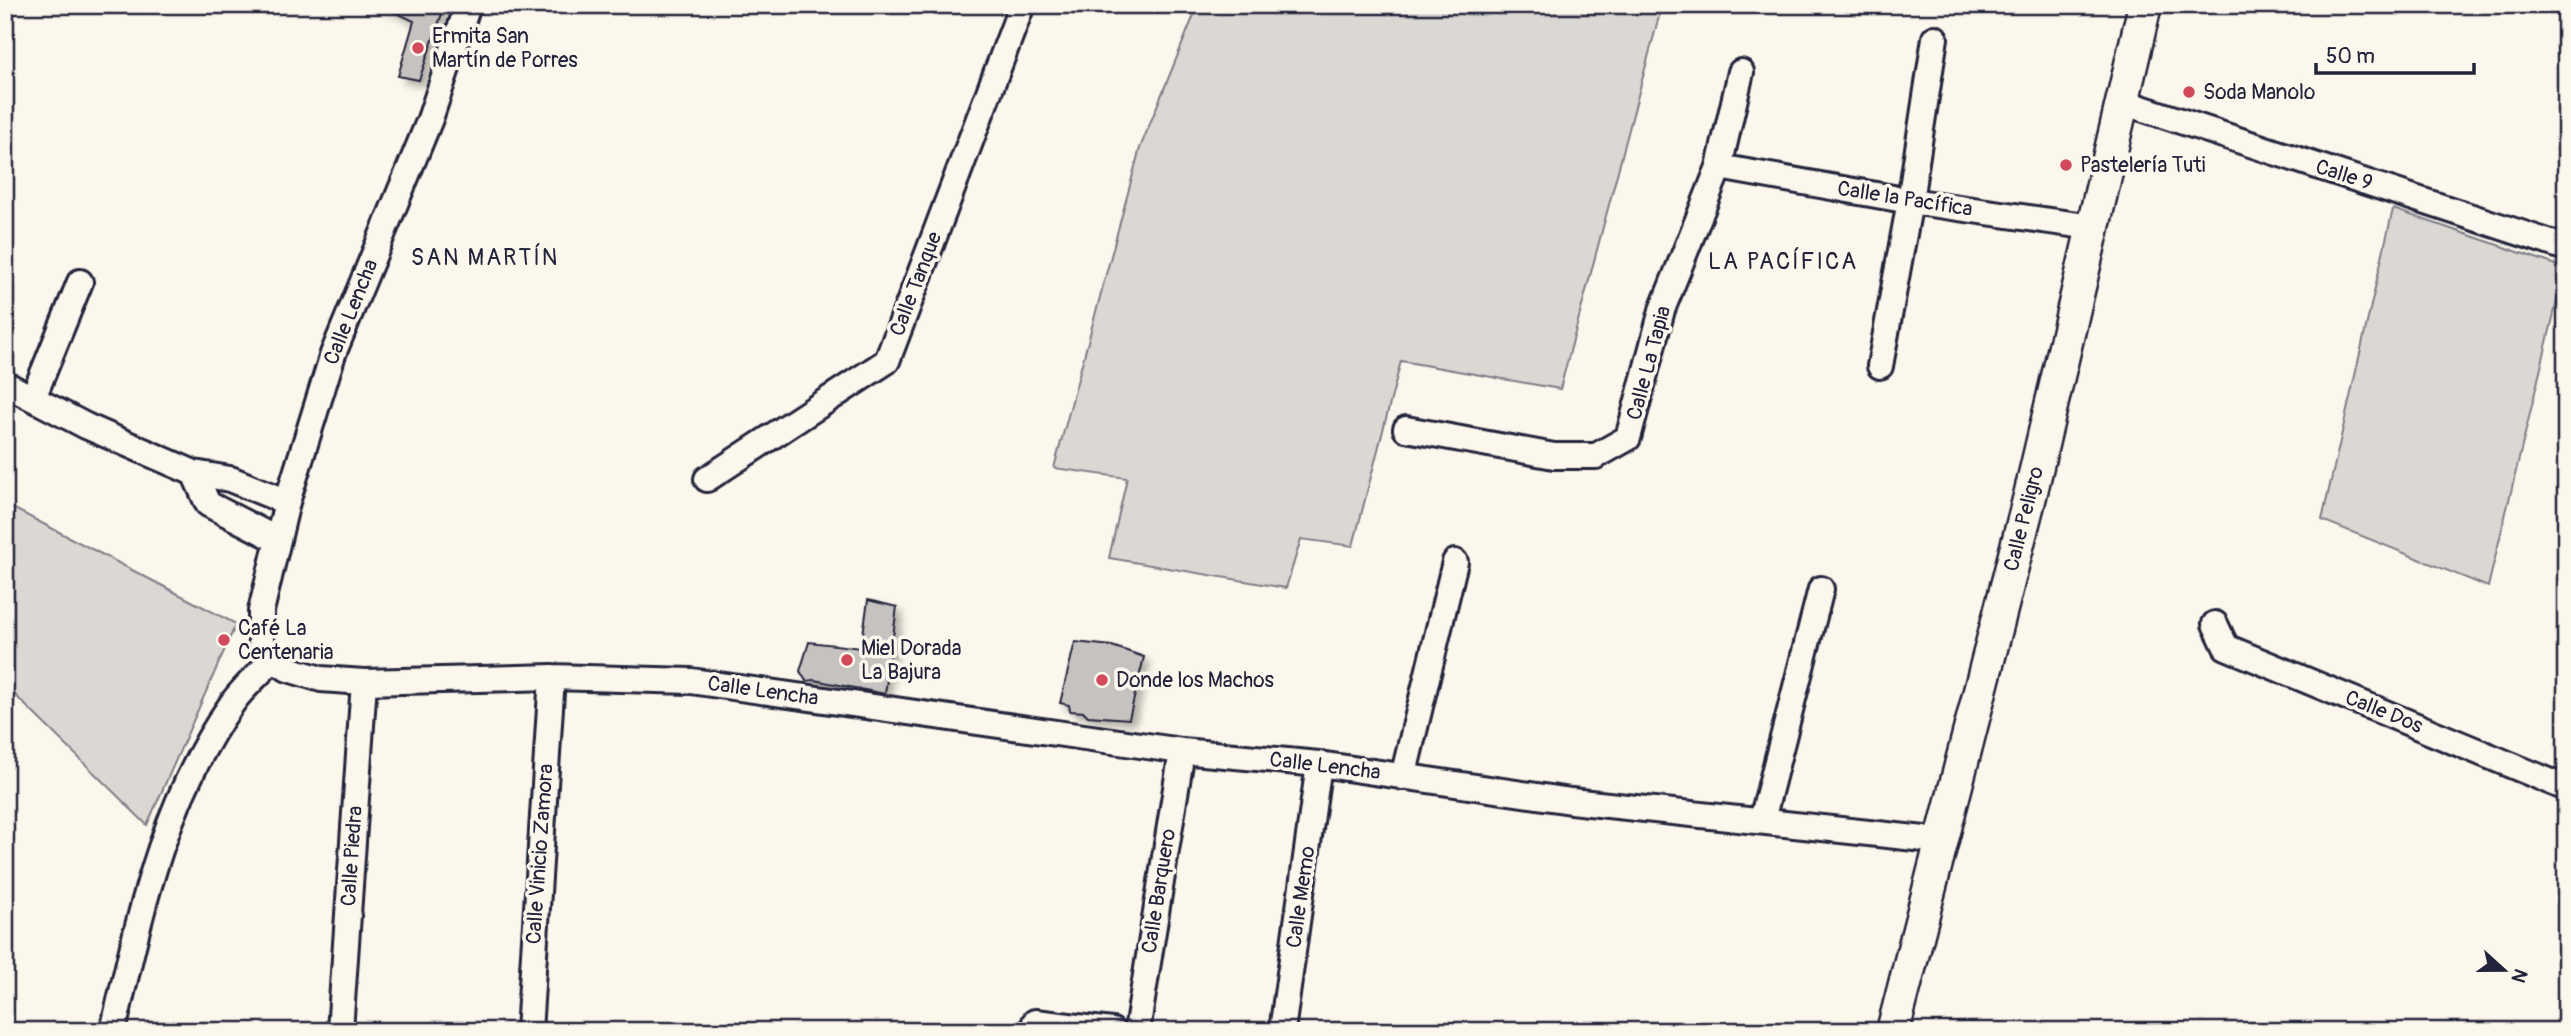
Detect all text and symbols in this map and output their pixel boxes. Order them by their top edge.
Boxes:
place label: Ermita San Martín de Porres [432,23,578,74]
scale bar [2316,32,2473,76]
marker: Ermita San Martín de Porres [410,40,426,56]
text: 50 m [2326,43,2375,70]
place label: Soda Manolo [2203,79,2315,106]
marker: Soda Manolo [2181,84,2197,100]
place label: Pastelería Tuti [2080,152,2206,179]
street label: Calle 9 [2312,153,2376,197]
marker: Pastelería Tuti [2058,157,2074,173]
street label: Calle la Pacífica [1835,175,1975,223]
street label: Calle Tanque [884,227,949,340]
district label: SAN MARTÍN [411,243,559,272]
district label: LA PACÍFICA [1708,247,1858,276]
street label: Calle Lencha [318,255,384,369]
street label: Calle La Tapia [1621,303,1677,423]
street label: Calle Peligro [1998,464,2050,574]
place label: Café La Centenaria [238,615,334,666]
marker: Café La Centenaria [216,632,232,648]
place label: Miel Dorada La Bajura [861,635,962,686]
marker: Miel Dorada La Bajura [839,652,855,668]
place label: Donde los Machos [1116,667,1274,694]
street label: Calle Lencha [706,670,820,712]
marker: Donde los Machos [1094,672,1110,688]
street label: Calle Dos [2341,684,2427,740]
street label: Calle Lencha [1268,746,1382,786]
street label: Calle Vinicio Zamora [520,763,560,945]
street label: Calle Piedra [335,805,369,907]
street label: Calle Barquero [1136,827,1182,955]
street label: Calle Memo [1280,844,1322,950]
north arrow [2470,934,2540,1004]
text: N [2505,965,2532,986]

